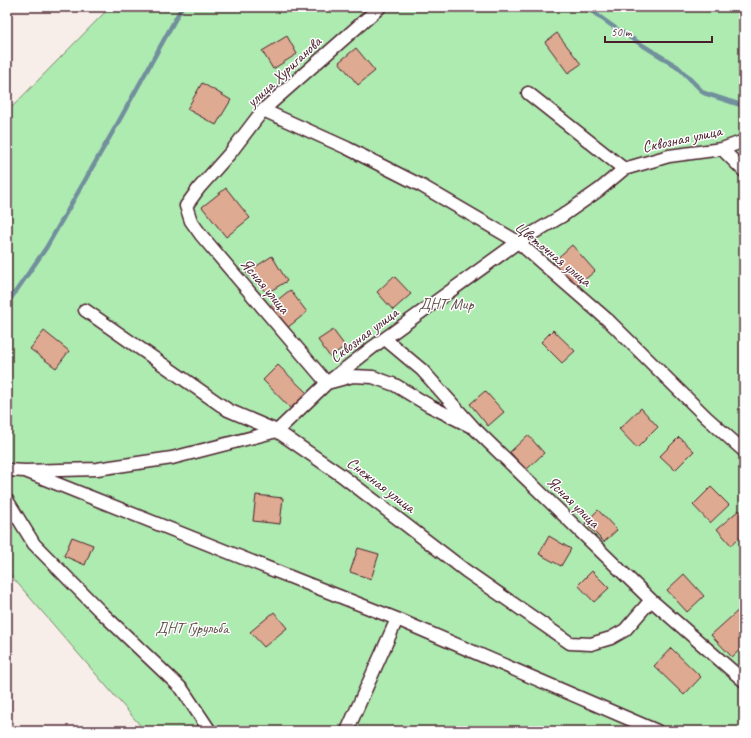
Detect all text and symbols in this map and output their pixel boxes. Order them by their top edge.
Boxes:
scale bar [605,18,712,44]
text: 50 m [611,24,633,40]
street label: улица Хуриганова [242,31,327,112]
street label: Сквозная улица [640,121,725,157]
street label: Цветочная улица [511,217,596,292]
street label: Ясная улица [236,254,295,319]
park label: ДНТ Мир [418,294,475,314]
street label: Сквозная улица [326,302,403,367]
street label: Снежная улица [343,453,420,518]
street label: Ясная улица [542,472,605,533]
park label: ДНТ Гурульба [155,618,230,638]

